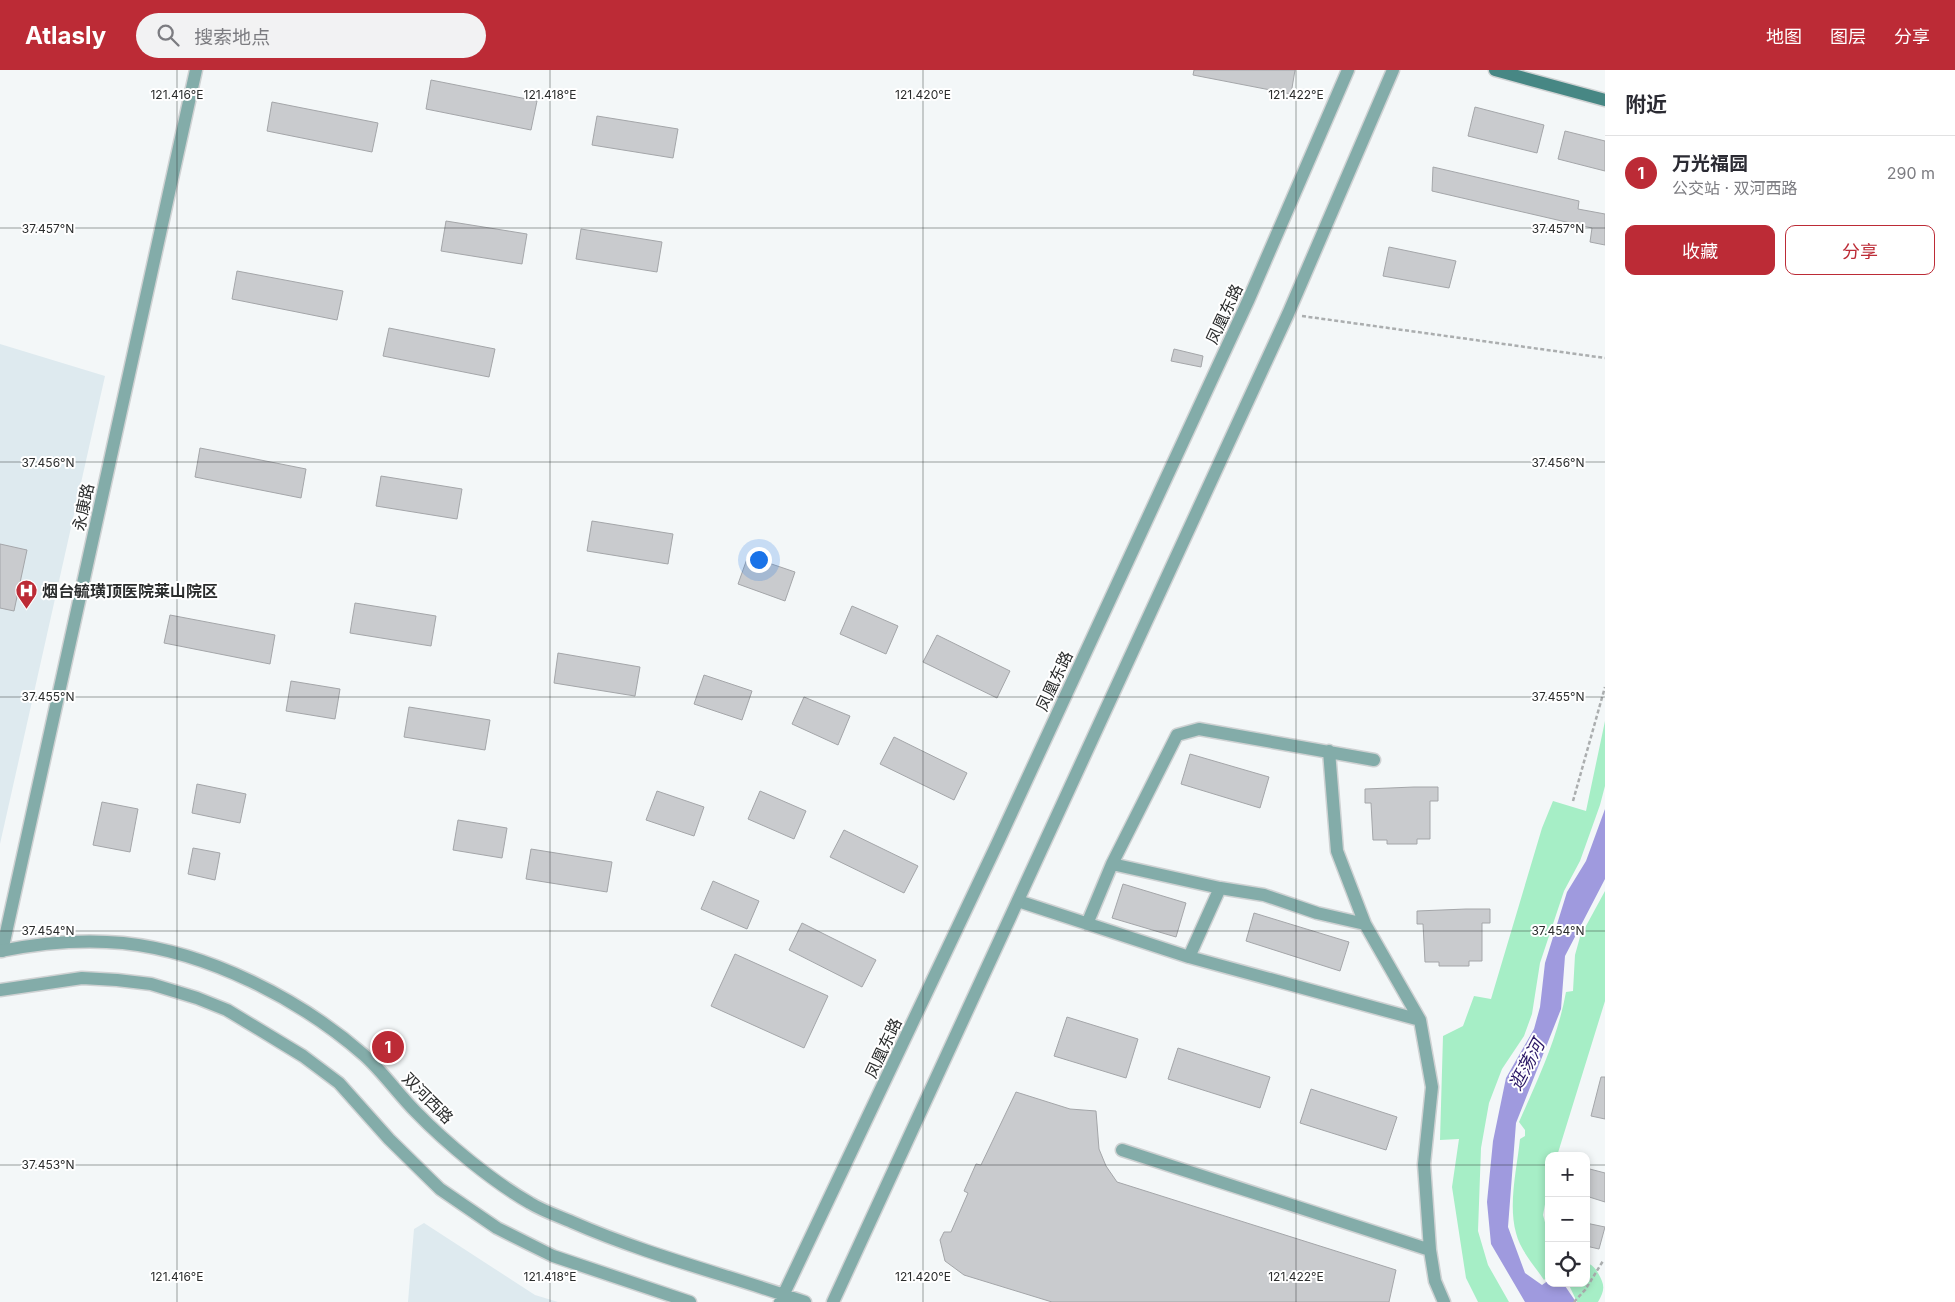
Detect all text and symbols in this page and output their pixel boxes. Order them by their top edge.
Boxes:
search box [136,13,486,58]
text: Atlasly [25,21,106,50]
icon: search [154,21,182,49]
text: 搜索地点 [194,26,270,49]
text: 地图 [1766,26,1802,47]
text: 图层 [1830,26,1866,47]
text: 分享 [1894,26,1930,47]
text: 121.416°E [150,87,204,102]
text: 121.418°E [524,87,576,102]
text: 121.420°E [895,87,951,102]
text: 121.422°E [1268,87,1324,102]
text: 附近 [1625,92,1667,117]
text: 万光福园 [1672,152,1748,175]
text: 1 [1638,163,1644,183]
text: 290 m [1887,163,1935,183]
text: 公交站 · 双河西路 [1672,178,1798,198]
text: 37.457°N [22,221,74,236]
text: 37.457°N [1532,221,1584,236]
button: 收藏 [1625,225,1775,275]
button: 分享 [1785,225,1935,275]
street label: 凤凰东路 [1201,281,1247,347]
text: 37.456°N [21,455,75,470]
text: 37.456°N [1531,455,1585,470]
street label: 永康路 [68,481,98,533]
your location [746,547,772,573]
hospital icon: 烟台毓璜顶医院莱山院区 [14,579,38,610]
place label: 烟台毓璜顶医院莱山院区 [42,581,218,601]
street label: 凤凰东路 [1031,648,1077,714]
text: 37.455°N [21,689,75,704]
text: 37.455°N [1531,689,1585,704]
text: 37.454°N [21,923,75,938]
text: 37.454°N [1531,923,1585,938]
street label: 凤凰东路 [860,1015,906,1081]
pin: 1 [372,1028,404,1066]
water label: 逛荡河 [1505,1033,1550,1094]
street label: 双河西路 [398,1068,458,1128]
map controls [1545,1152,1590,1287]
button: + [1545,1152,1590,1197]
text: 37.453°N [22,1157,74,1172]
button: − [1545,1197,1590,1242]
button: locate [1545,1242,1590,1287]
text: 121.416°E [150,1269,204,1284]
text: 121.418°E [524,1269,576,1284]
text: 121.420°E [895,1269,951,1284]
text: 121.422°E [1268,1269,1324,1284]

